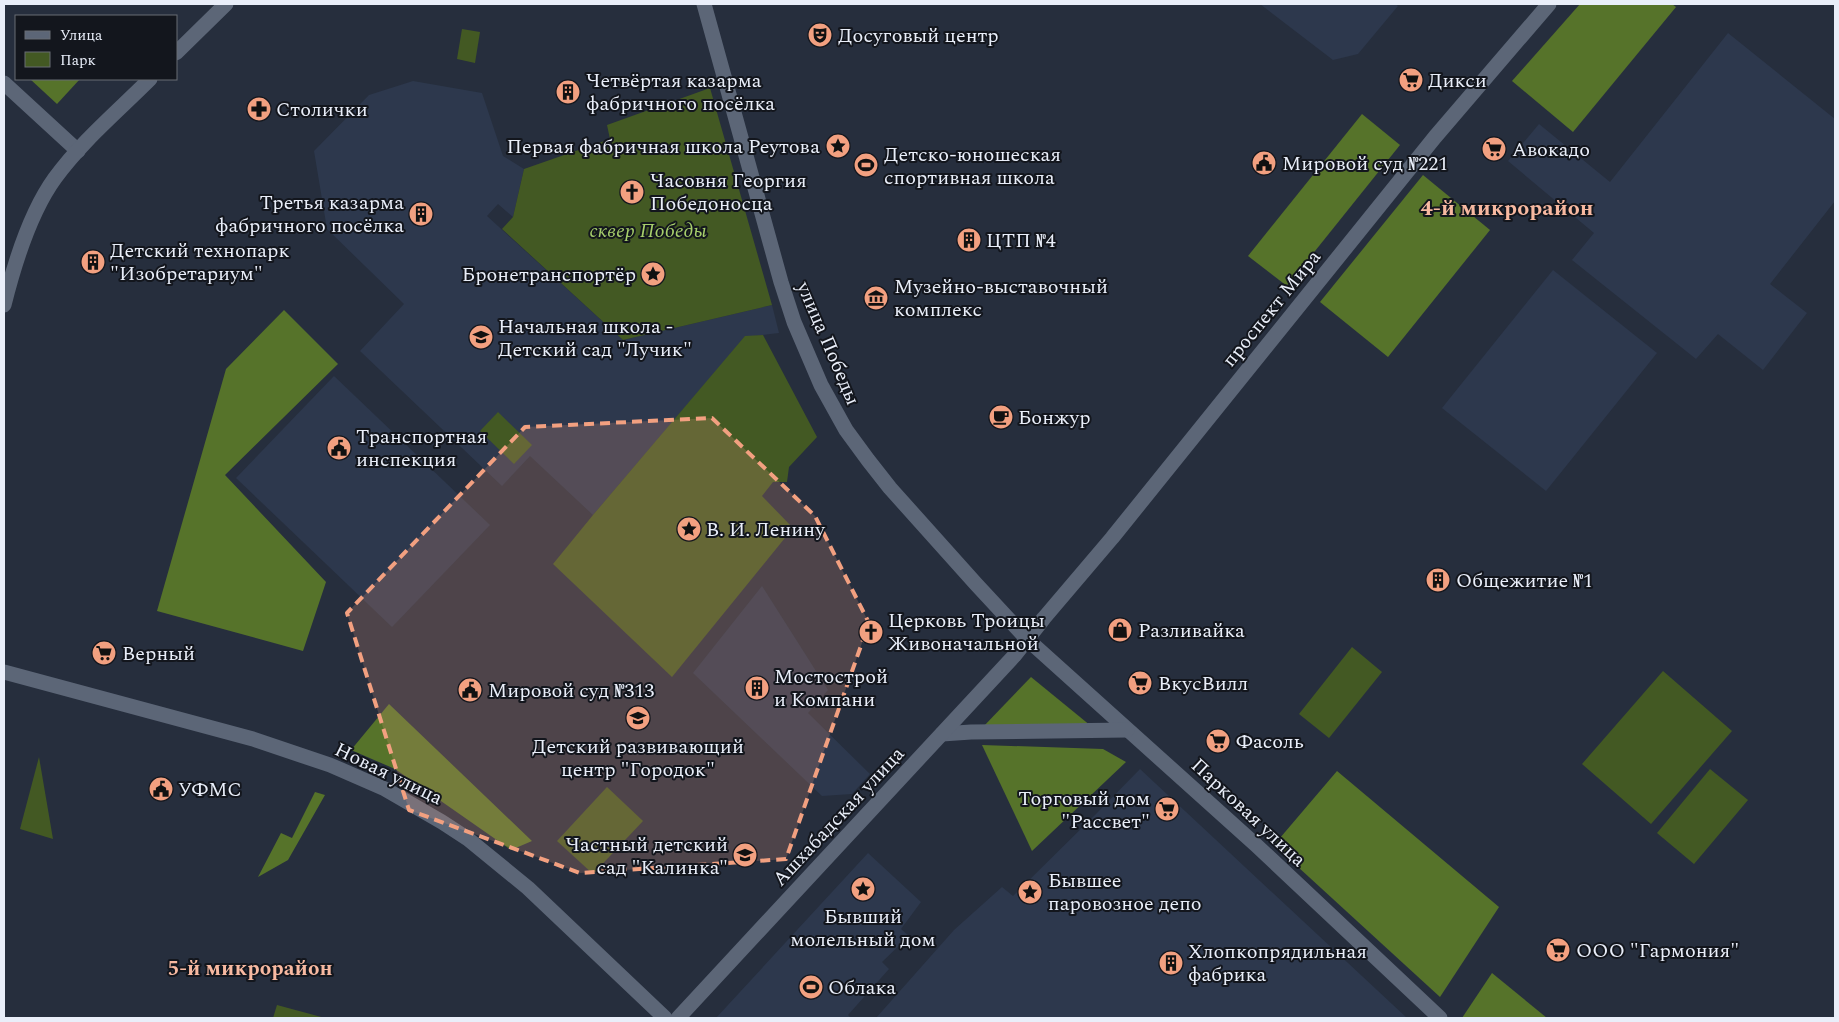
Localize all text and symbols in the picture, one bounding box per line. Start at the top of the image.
legend [15,15,178,80]
place label: Досуговый центр [838,21,999,51]
theatre icon: Досуговый центр [807,22,833,48]
text: Улица [60,24,103,47]
text: Парк [60,49,96,72]
place label: Четвёртая казарма фабричного посёлка [586,66,775,119]
place label: Дикси [1428,66,1487,96]
supermarket icon: Дикси [1398,67,1424,93]
building icon: Четвёртая казарма фабричного посёлка [555,79,581,105]
place label: Столички [276,95,368,125]
pharmacy icon: Столички [246,96,272,122]
place label: Первая фабричная школа Реутова [506,132,820,162]
place icon: Первая фабричная школа Реутова [825,133,851,159]
place label: Авокадо [1512,135,1590,165]
supermarket icon: Авокадо [1481,136,1507,162]
place label: Детско-юношеская спортивная школа [884,140,1061,193]
place label: Мировой суд №221 [1282,149,1448,179]
public building icon: Мировой суд №221 [1251,150,1277,176]
sports icon: Детско-юношеская спортивная школа [853,152,879,178]
place label: Часовня Георгия Победоносца [650,166,807,219]
church icon: Часовня Георгия Победоносца [619,179,645,205]
place label: Третья казарма фабричного посёлка [215,188,404,241]
district label: 4-й микрорайон [1420,192,1594,225]
building icon: Третья казарма фабричного посёлка [408,201,434,227]
park label: сквер Победы [589,216,707,246]
place label: ЦТП №4 [986,226,1056,256]
building icon: ЦТП №4 [956,227,982,253]
place label: Детский технопарк "Изобретариум" [110,236,290,289]
street label: проспект Мира [1215,243,1329,374]
building icon: Детский технопарк "Изобретариум" [80,249,106,275]
place label: Бронетранспортёр [462,260,636,290]
place icon: Бронетранспортёр [640,261,666,287]
place label: Музейно-выставочный комплекс [894,272,1108,325]
street label: улица Победы [788,276,868,410]
museum icon: Музейно-выставочный комплекс [863,285,889,311]
place label: Начальная школа - Детский сад "Лучик" [498,312,692,365]
school or university icon: Начальная школа - Детский сад "Лучик" [468,324,494,350]
place label: Бонжур [1018,403,1091,433]
cafe icon: Бонжур [988,404,1014,430]
place label: Транспортная инспекция [356,422,487,475]
public building icon: Транспортная инспекция [326,435,352,461]
place label: В. И. Ленину [706,515,826,545]
place icon: В. И. Ленину [676,516,702,542]
place label: Общежитие №1 [1456,566,1593,596]
building icon: Общежитие №1 [1425,567,1451,593]
place label: Церковь Троицы Живоначальной [888,606,1045,659]
place label: Разливайка [1138,616,1245,646]
shop icon: Разливайка [1107,617,1133,643]
church icon: Церковь Троицы Живоначальной [858,619,884,645]
place label: Верный [122,639,195,669]
supermarket icon: Верный [91,640,117,666]
place label: Мостострой и Компани [774,662,888,715]
place label: ВкусВилл [1158,669,1248,699]
supermarket icon: ВкусВилл [1127,670,1153,696]
building icon: Мостострой и Компани [744,675,770,701]
place label: Мировой суд №313 [488,676,654,706]
public building icon: Мировой суд №313 [457,677,483,703]
school or university icon: Детский развивающий центр "Городок" [625,705,651,731]
place label: Фасоль [1236,727,1304,757]
supermarket icon: Фасоль [1205,728,1231,754]
place label: Детский развивающий центр "Городок" [532,732,744,785]
street label: Новая улица [329,735,448,813]
street label: Ашхабадская улица [766,740,912,893]
street label: Парковая улица [1184,751,1313,874]
place label: УФМС [178,775,242,805]
public building icon: УФМС [148,776,174,802]
place label: Торговый дом "Рассвет" [1018,784,1150,837]
supermarket icon: Торговый дом "Рассвет" [1154,796,1180,822]
place label: Частный детский сад "Калинка" [566,830,728,883]
school or university icon: Частный детский сад "Калинка" [732,842,758,868]
place label: Бывшее паровозное депо [1048,866,1202,919]
place icon: Бывший молельный дом [850,876,876,902]
place icon: Бывшее паровозное депо [1017,879,1043,905]
place label: Бывший молельный дом [790,902,936,955]
place label: ООО "Гармония" [1576,936,1739,966]
place label: Хлопкопрядильная фабрика [1188,937,1367,990]
supermarket icon: ООО "Гармония" [1545,937,1571,963]
building icon: Хлопкопрядильная фабрика [1158,950,1184,976]
district label: 5-й микрорайон [167,953,333,985]
place label: Облака [828,973,896,1003]
sports icon: Облака [798,974,824,1000]

